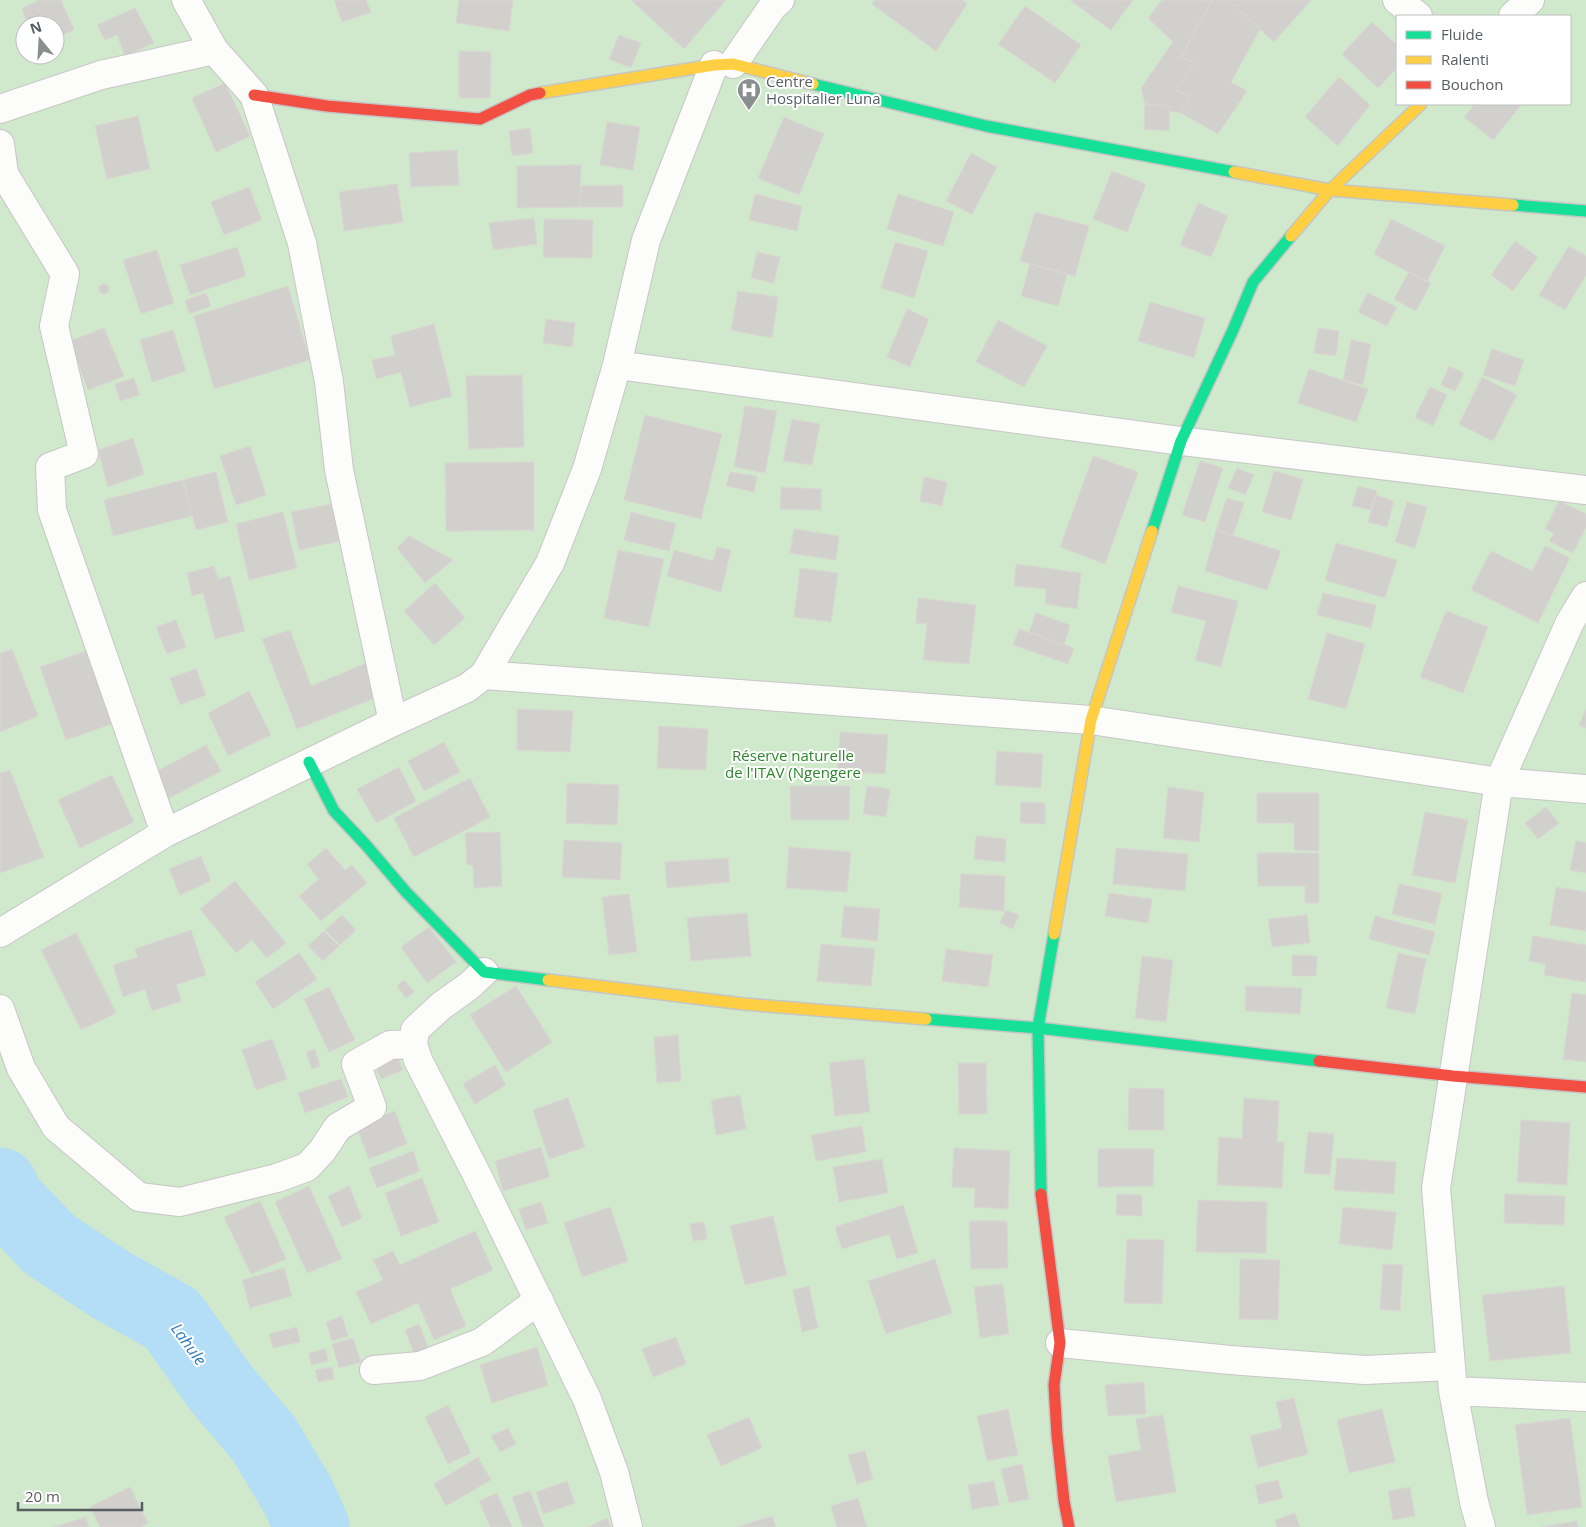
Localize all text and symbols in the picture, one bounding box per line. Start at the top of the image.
north arrow [15,15,65,65]
legend [1396,15,1571,105]
text: N [27,16,44,38]
text: Fluide [1441,24,1483,44]
text: Ralenti [1441,49,1489,69]
place label: Centre Hospitalier Luna [766,71,880,108]
text: Bouchon [1441,74,1504,94]
hospital icon: Centre Hospitalier Luna [736,77,762,111]
park label: Réserve naturelle de l'ITAV (Ngengere [725,745,861,782]
water label: Lahule [166,1318,212,1370]
scale bar [18,1480,141,1512]
text: 20 m [25,1486,60,1506]

